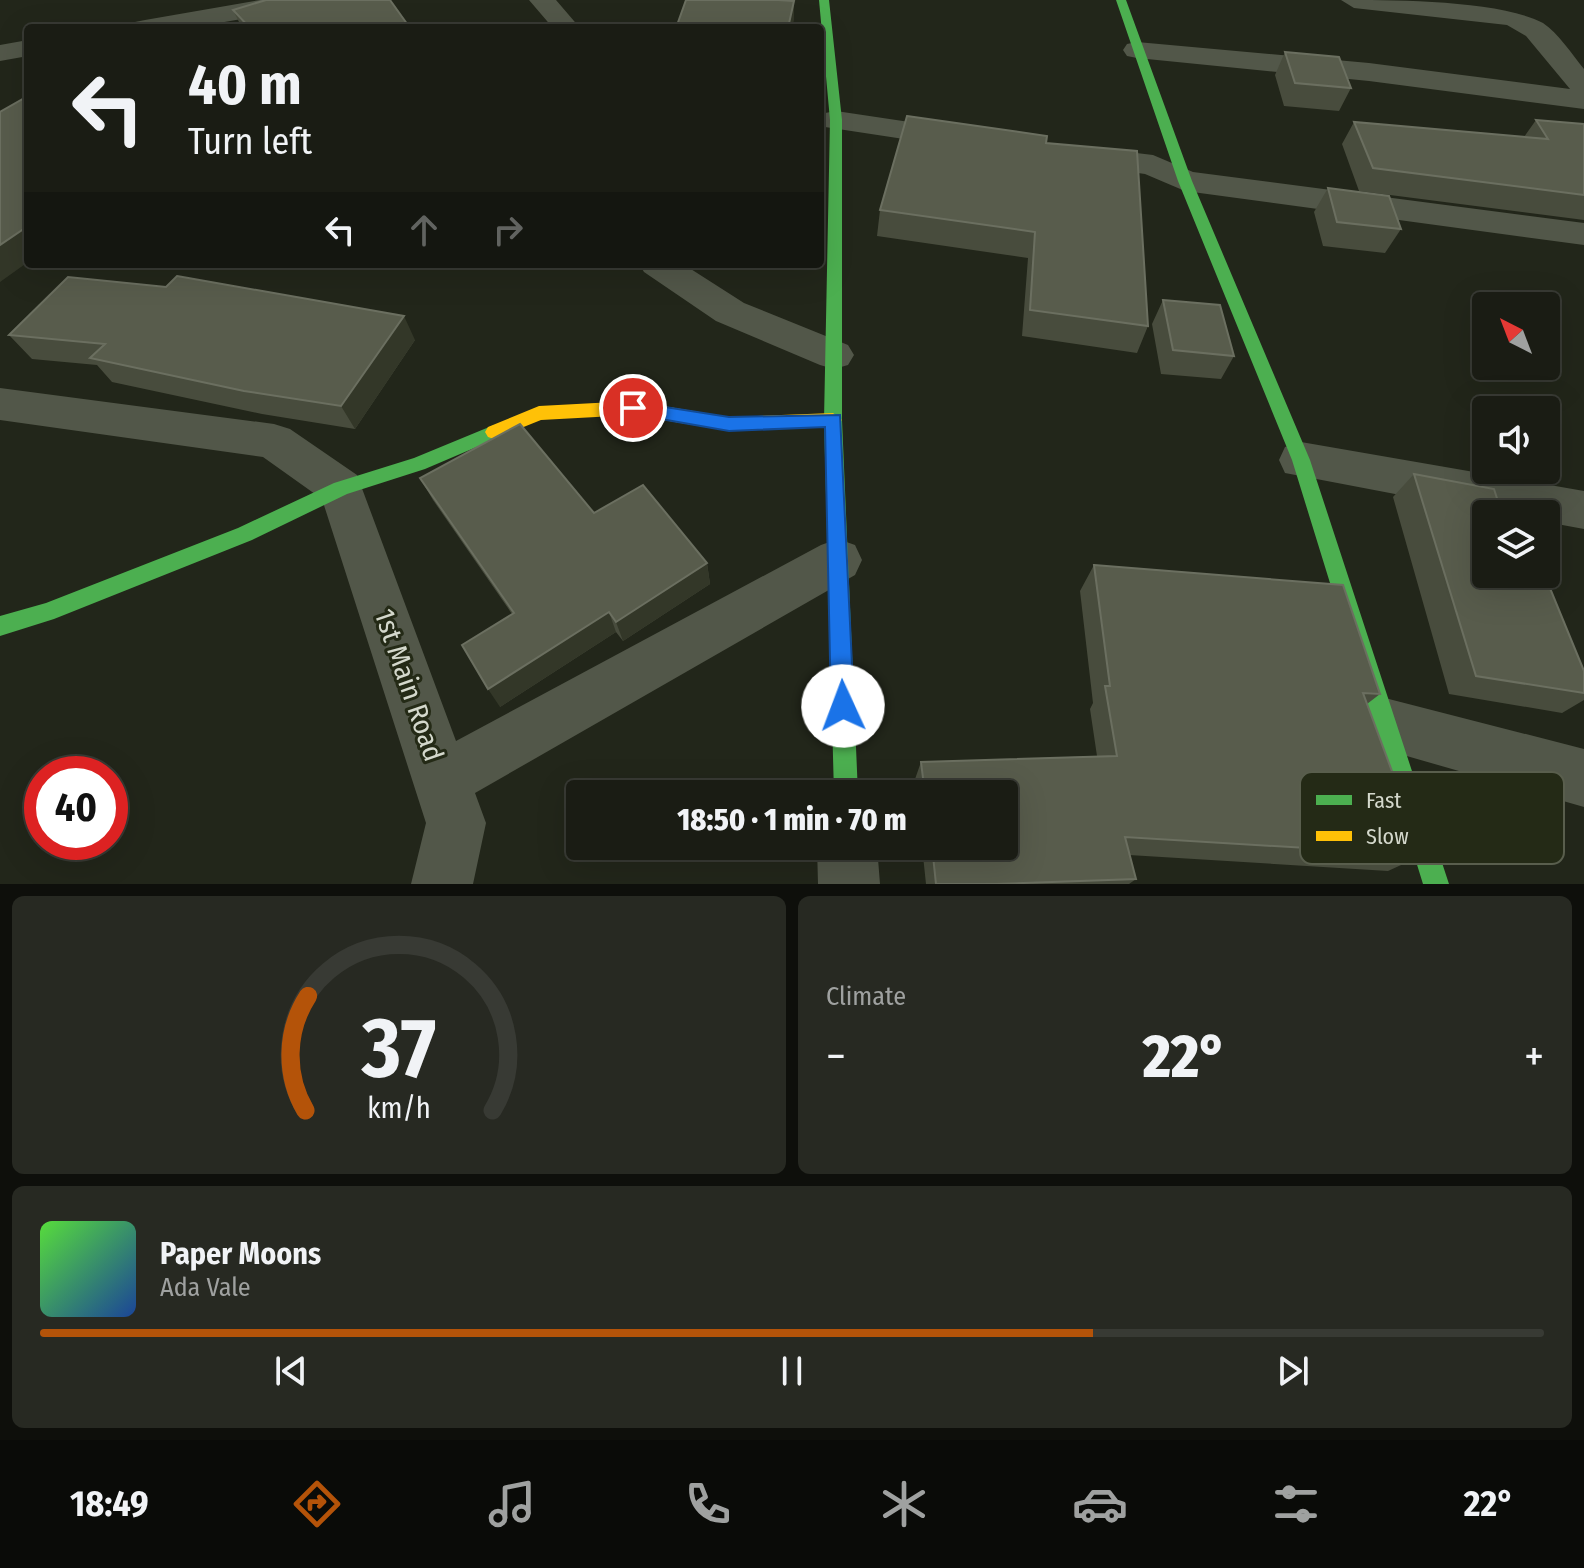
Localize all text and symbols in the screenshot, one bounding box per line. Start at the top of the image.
text: 40 m [188,52,302,119]
icon: left [56,56,160,160]
text: Turn left [188,120,312,164]
icon: left [318,208,362,252]
icon: ahead [402,208,446,252]
icon: right [486,208,530,252]
north arrow [1472,292,1560,380]
map controls [1472,292,1560,588]
pin [599,374,667,442]
icon: arrive [611,386,655,430]
button: sound [1472,396,1560,484]
button: layers [1472,500,1560,588]
street label: 1st Main Road [368,605,450,765]
position arrow [801,664,885,748]
speed limit sign: 40 [24,756,128,860]
legend [1300,772,1564,864]
text: Fast [1366,787,1402,814]
text: 18:50 · 1 min · 70 m [677,802,907,838]
text: Slow [1366,823,1409,850]
text: Climate [826,981,906,1012]
text: 37 [361,999,436,1099]
text: 22° [1143,1021,1227,1093]
text: − [826,1030,846,1083]
text: + [1524,1030,1544,1083]
text: km/h [367,1091,431,1126]
text: Paper Moons [160,1236,321,1272]
text: Ada Vale [160,1272,251,1303]
icon: previous [269,1349,313,1393]
icon: pause [770,1349,814,1393]
icon: next [1271,1349,1315,1393]
icon: directions [289,1476,345,1532]
icon: music [484,1476,540,1532]
icon: phone [680,1476,736,1532]
icon: climate [876,1476,932,1532]
icon: car [1072,1476,1128,1532]
icon: filters [1268,1476,1324,1532]
text: 18:49 [70,1482,149,1526]
text: 22° [1464,1482,1514,1526]

